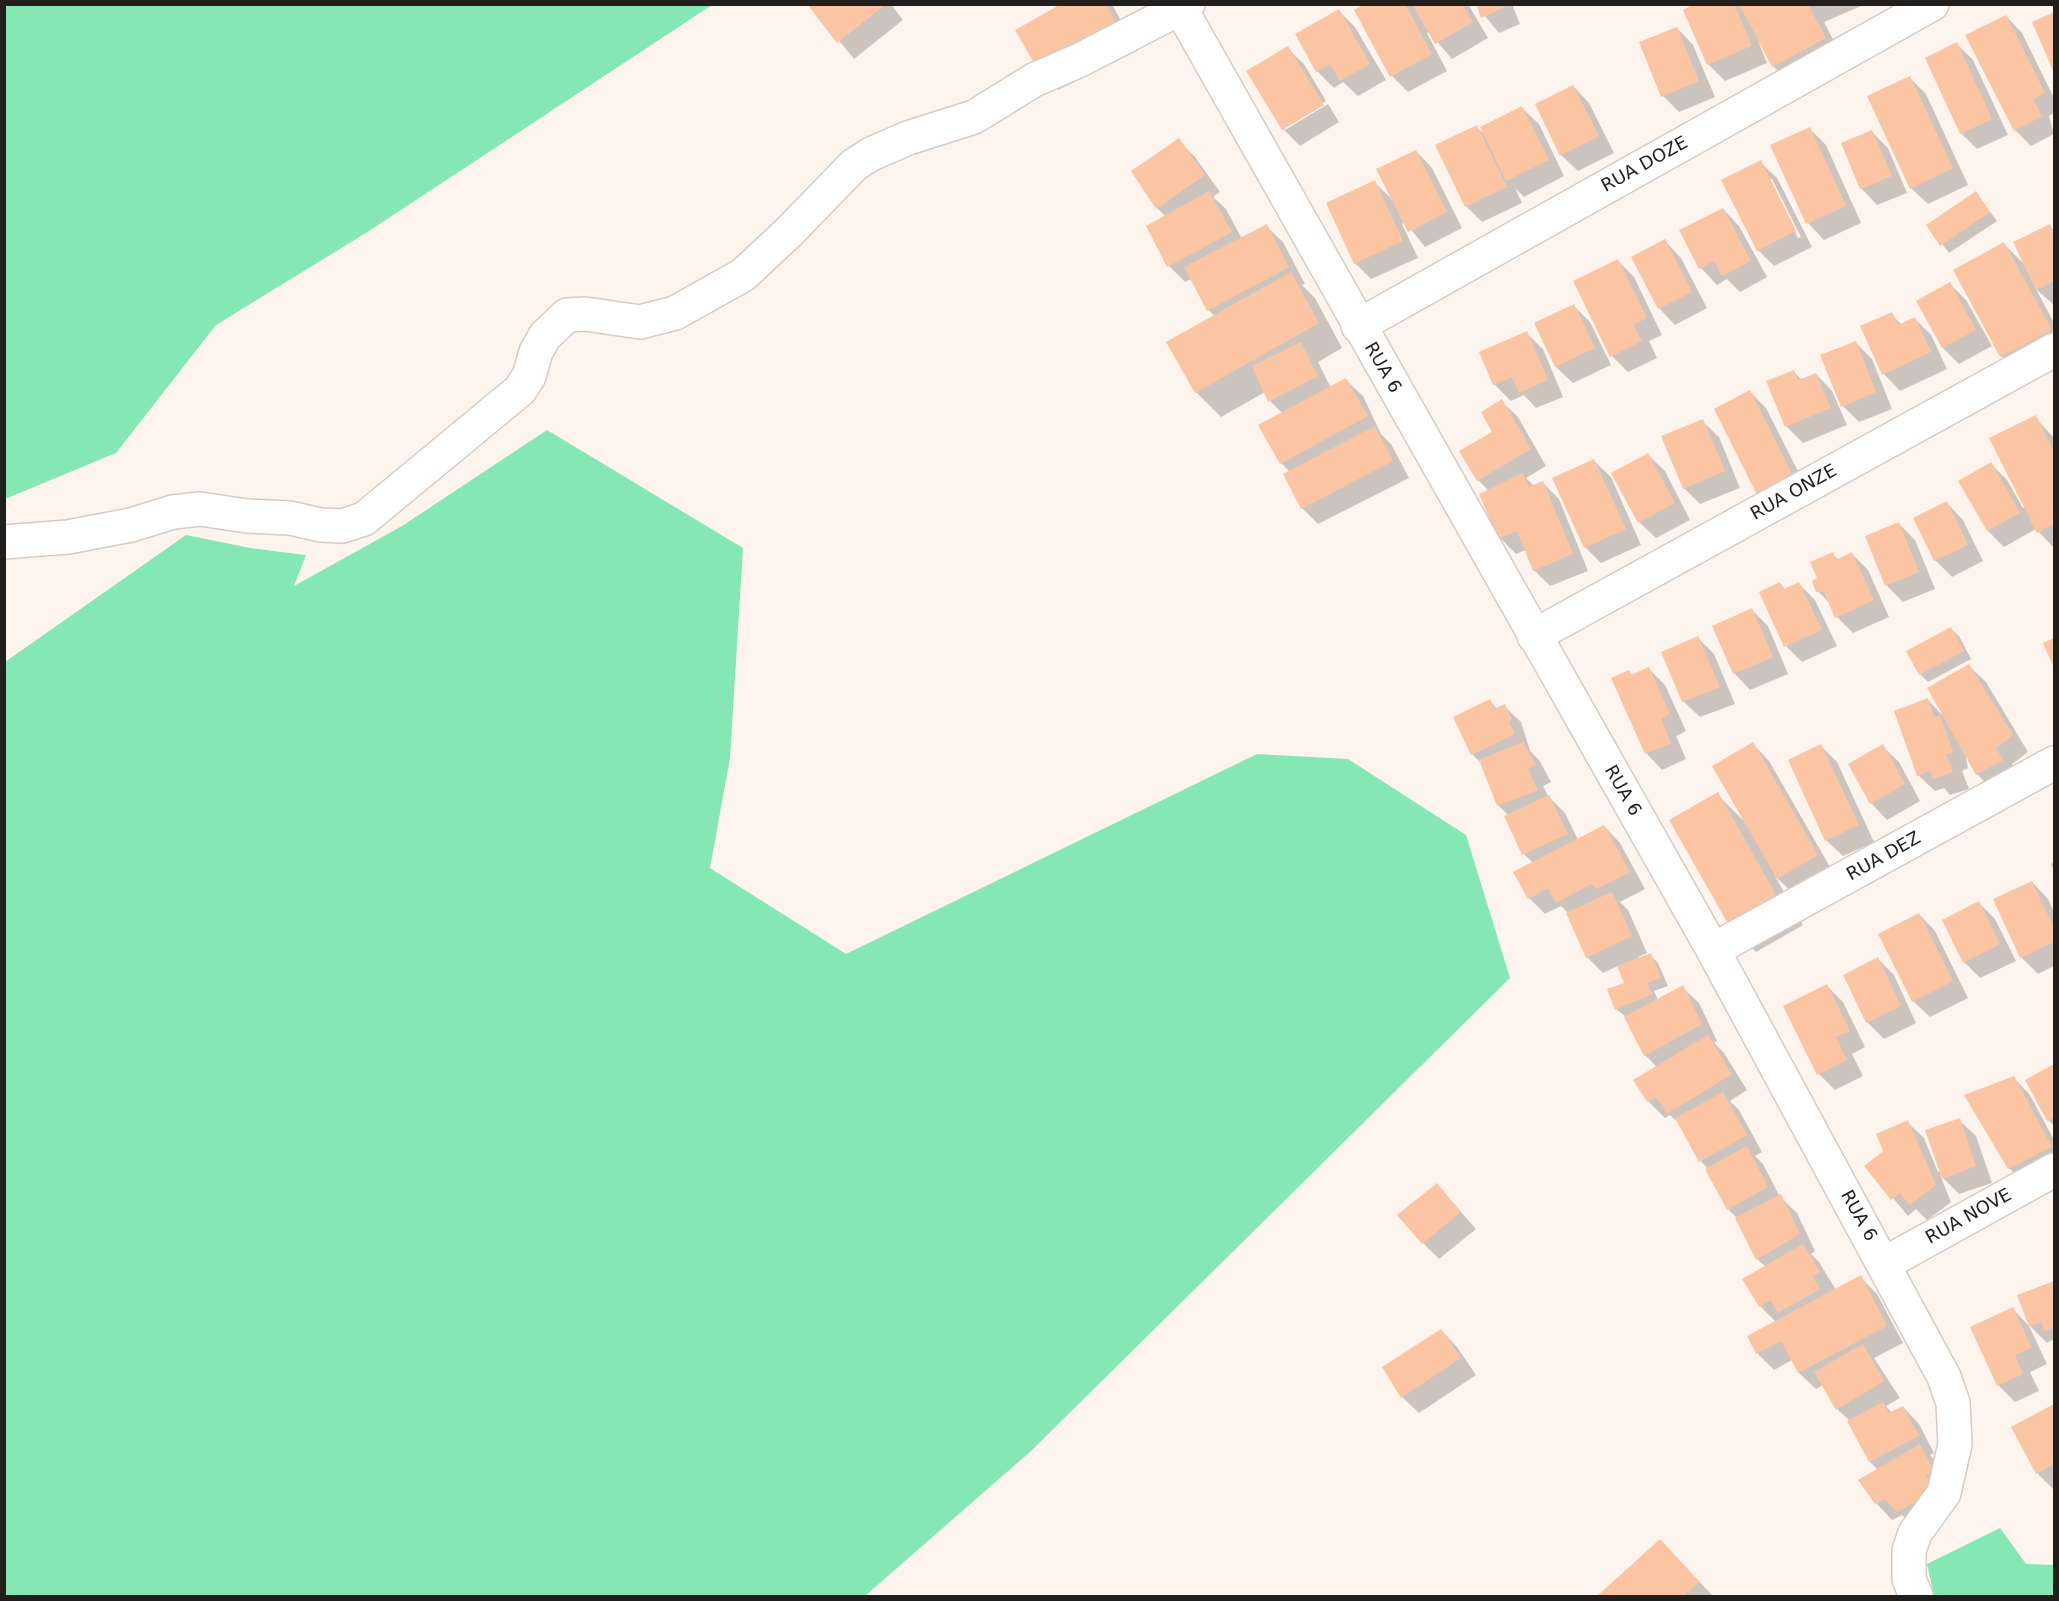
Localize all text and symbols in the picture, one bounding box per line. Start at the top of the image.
street label: RUA DOZE [1598,132,1692,198]
street label: RUA 6 [1359,339,1405,397]
street label: RUA ONZE [1747,461,1841,525]
street label: RUA 6 [1599,762,1645,820]
street label: RUA DEZ [1843,828,1925,886]
street label: RUA NOVE [1922,1185,2016,1249]
street label: RUA 6 [1835,1187,1881,1245]

